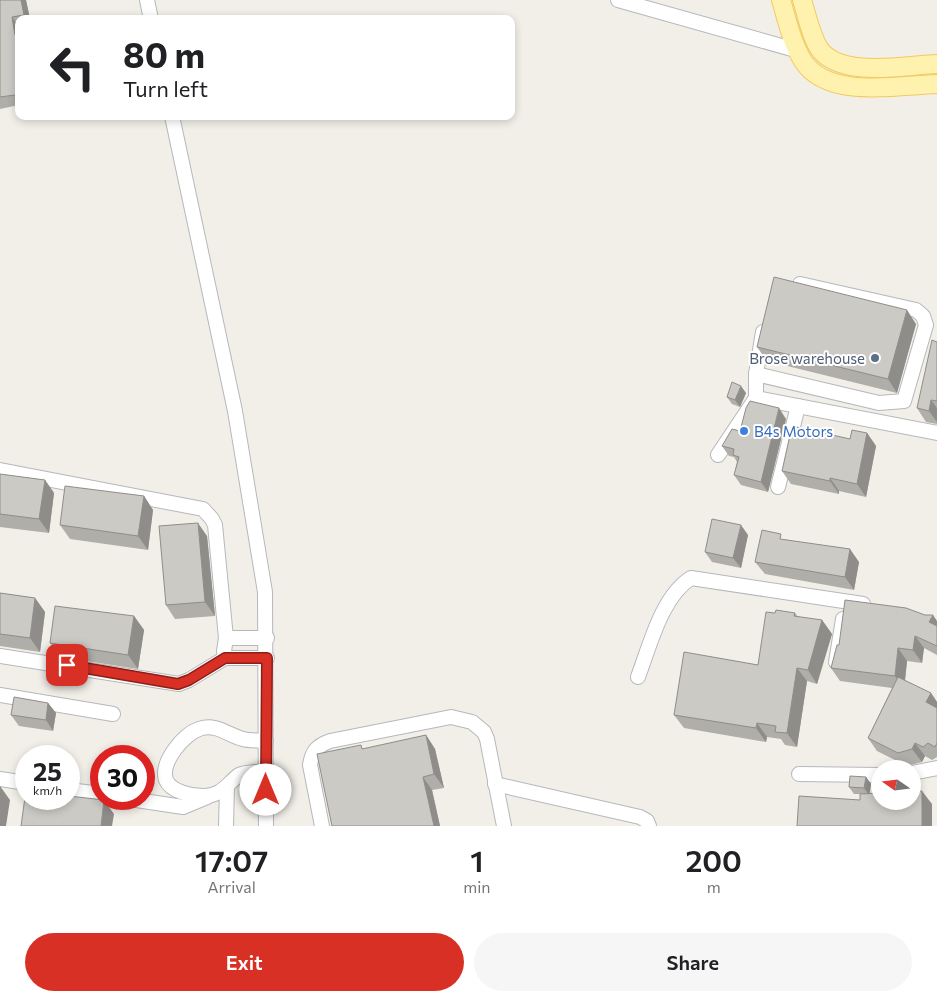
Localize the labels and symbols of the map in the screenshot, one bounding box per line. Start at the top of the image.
place label: Brose warehouse [749,349,865,367]
marker: Brose warehouse [869,352,881,364]
place label: B4s Motors [754,422,833,440]
marker: B4s Motors [738,425,750,437]
pin [46,644,88,686]
speed limit sign: 30 [90,745,155,810]
north arrow [871,760,921,810]
position arrow [239,763,291,815]

